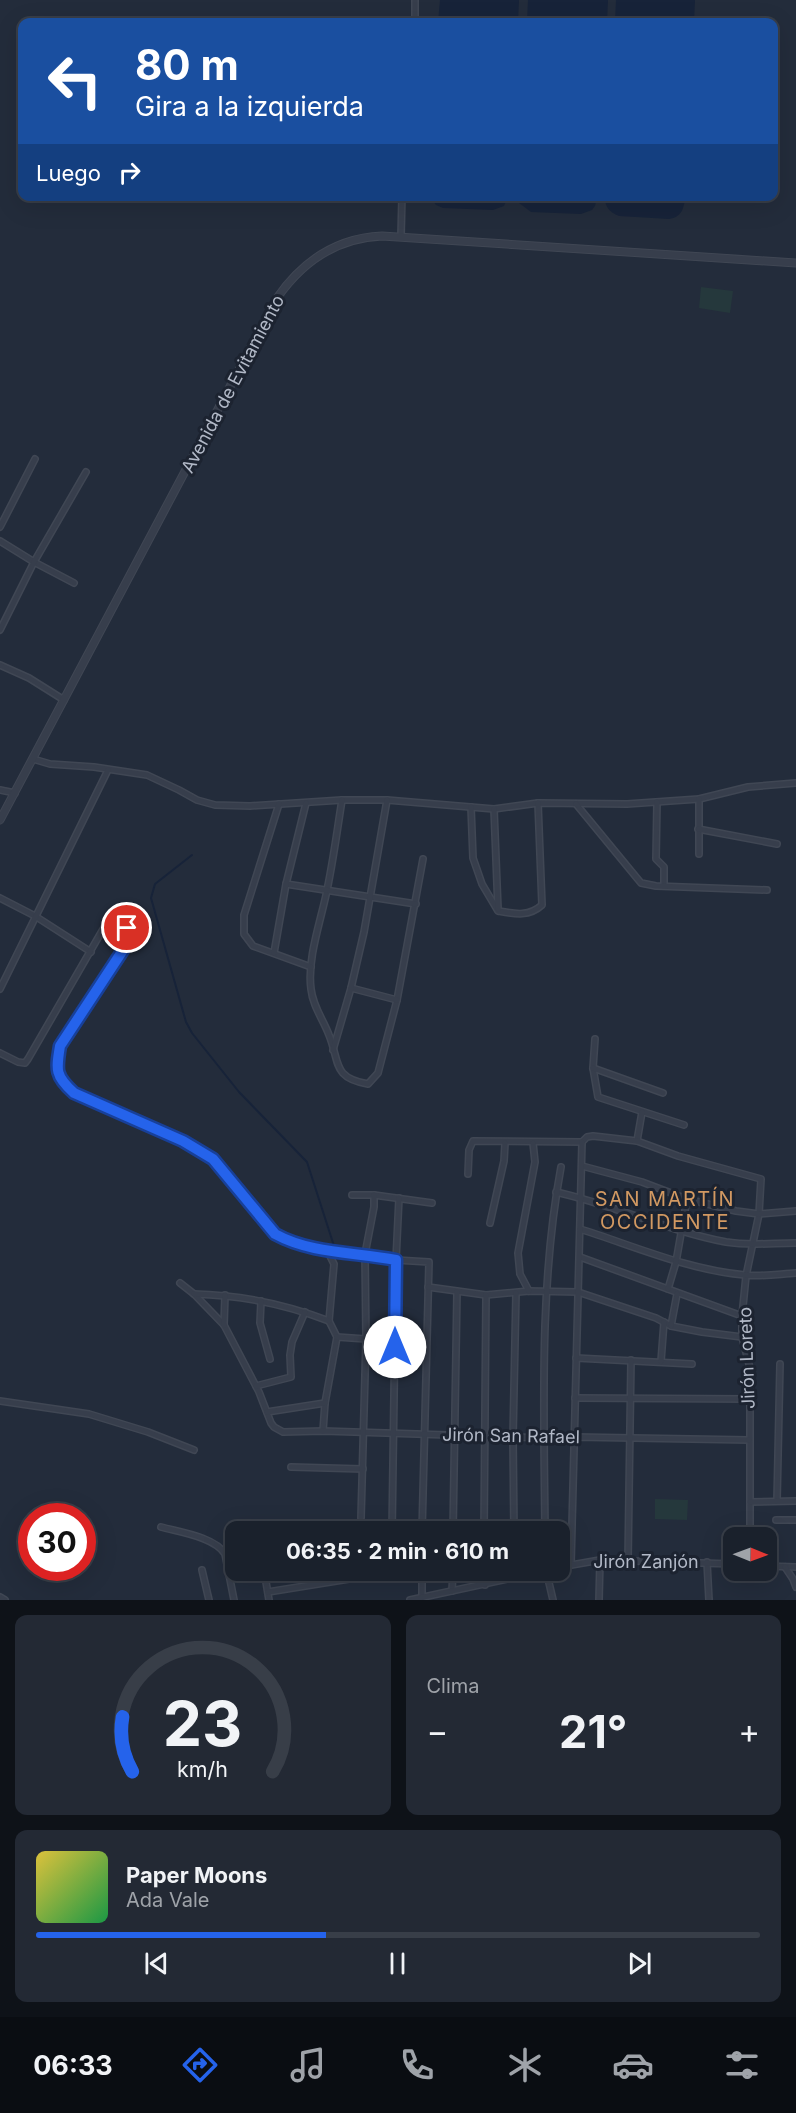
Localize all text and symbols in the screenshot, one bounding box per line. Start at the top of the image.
text: 80 m [135,39,239,90]
icon: left [36,42,114,120]
text: Gira a la izquierda [135,90,364,123]
icon: right [113,156,146,189]
text: Luego [36,160,101,186]
street label: Avenida de Evitamiento [177,291,288,476]
pin [101,902,152,953]
icon: arrive [110,911,143,944]
district label: SAN MARTÍN OCCIDENTE [595,1186,735,1234]
street label: Jirón Loreto [734,1307,759,1409]
position arrow [363,1315,427,1379]
street label: Jirón San Rafael [442,1424,580,1447]
speed limit sign: 30 [18,1503,96,1581]
north arrow [723,1527,777,1581]
map controls [723,1527,777,1581]
text: 06:35 · 2 min · 610 m [286,1538,509,1564]
street label: Jirón Zanjón [593,1551,699,1572]
text: Clima [427,1674,480,1698]
text: 23 [163,1686,243,1761]
text: 21° [559,1704,627,1759]
text: − [427,1711,448,1751]
text: + [738,1711,760,1751]
text: km/h [177,1756,228,1782]
text: Paper Moons [126,1862,267,1888]
text: Ada Vale [126,1888,209,1912]
icon: previous [140,1947,173,1980]
icon: pause [381,1947,414,1980]
icon: next [623,1947,656,1980]
icon: directions [179,2044,221,2086]
icon: music [287,2044,329,2086]
icon: phone [396,2044,438,2086]
icon: climate [504,2044,546,2086]
icon: car [612,2044,654,2086]
icon: filters [721,2044,763,2086]
text: 06:33 [33,2049,113,2082]

